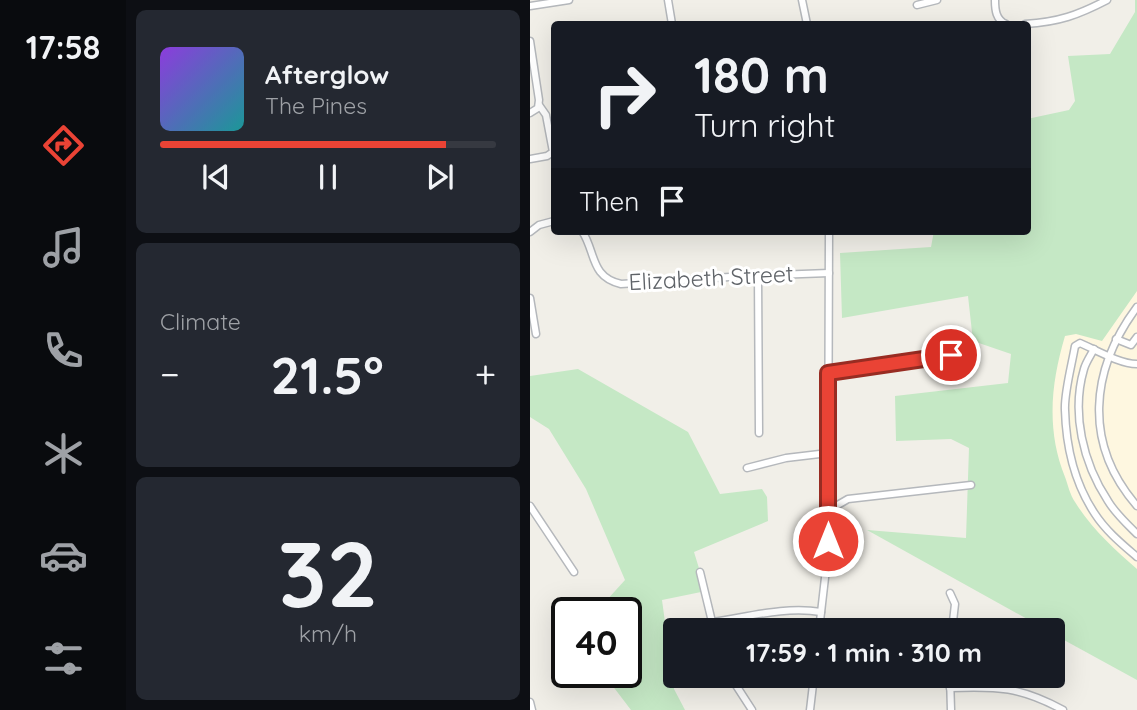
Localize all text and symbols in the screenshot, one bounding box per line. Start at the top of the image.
text: 17:58 [26,27,100,67]
text: 180 m [694,44,829,105]
icon: right [579,49,670,140]
text: Afterglow [265,58,389,91]
text: The Pines [265,91,367,120]
text: Turn right [694,105,835,145]
icon: directions [39,121,88,170]
icon: previous [197,158,235,196]
icon: pause [309,158,347,196]
icon: next [421,158,459,196]
icon: arrive [653,182,691,220]
text: Then [579,185,639,218]
icon: music [39,223,88,272]
street label: Elizabeth Street [628,259,794,296]
text: Climate [160,307,241,336]
pin [921,325,981,385]
icon: phone [39,326,88,375]
icon: arrive [932,336,970,374]
text: 21.5° [271,342,384,407]
text: − [160,350,180,398]
text: + [475,350,496,398]
icon: climate [39,429,88,478]
position arrow [791,504,865,578]
text: 32 [278,516,378,630]
icon: car [39,531,88,580]
speed limit sign: 40 [551,597,642,688]
text: km/h [299,619,357,648]
icon: filters [39,634,88,683]
text: 17:59 · 1 min · 310 m [746,636,982,669]

